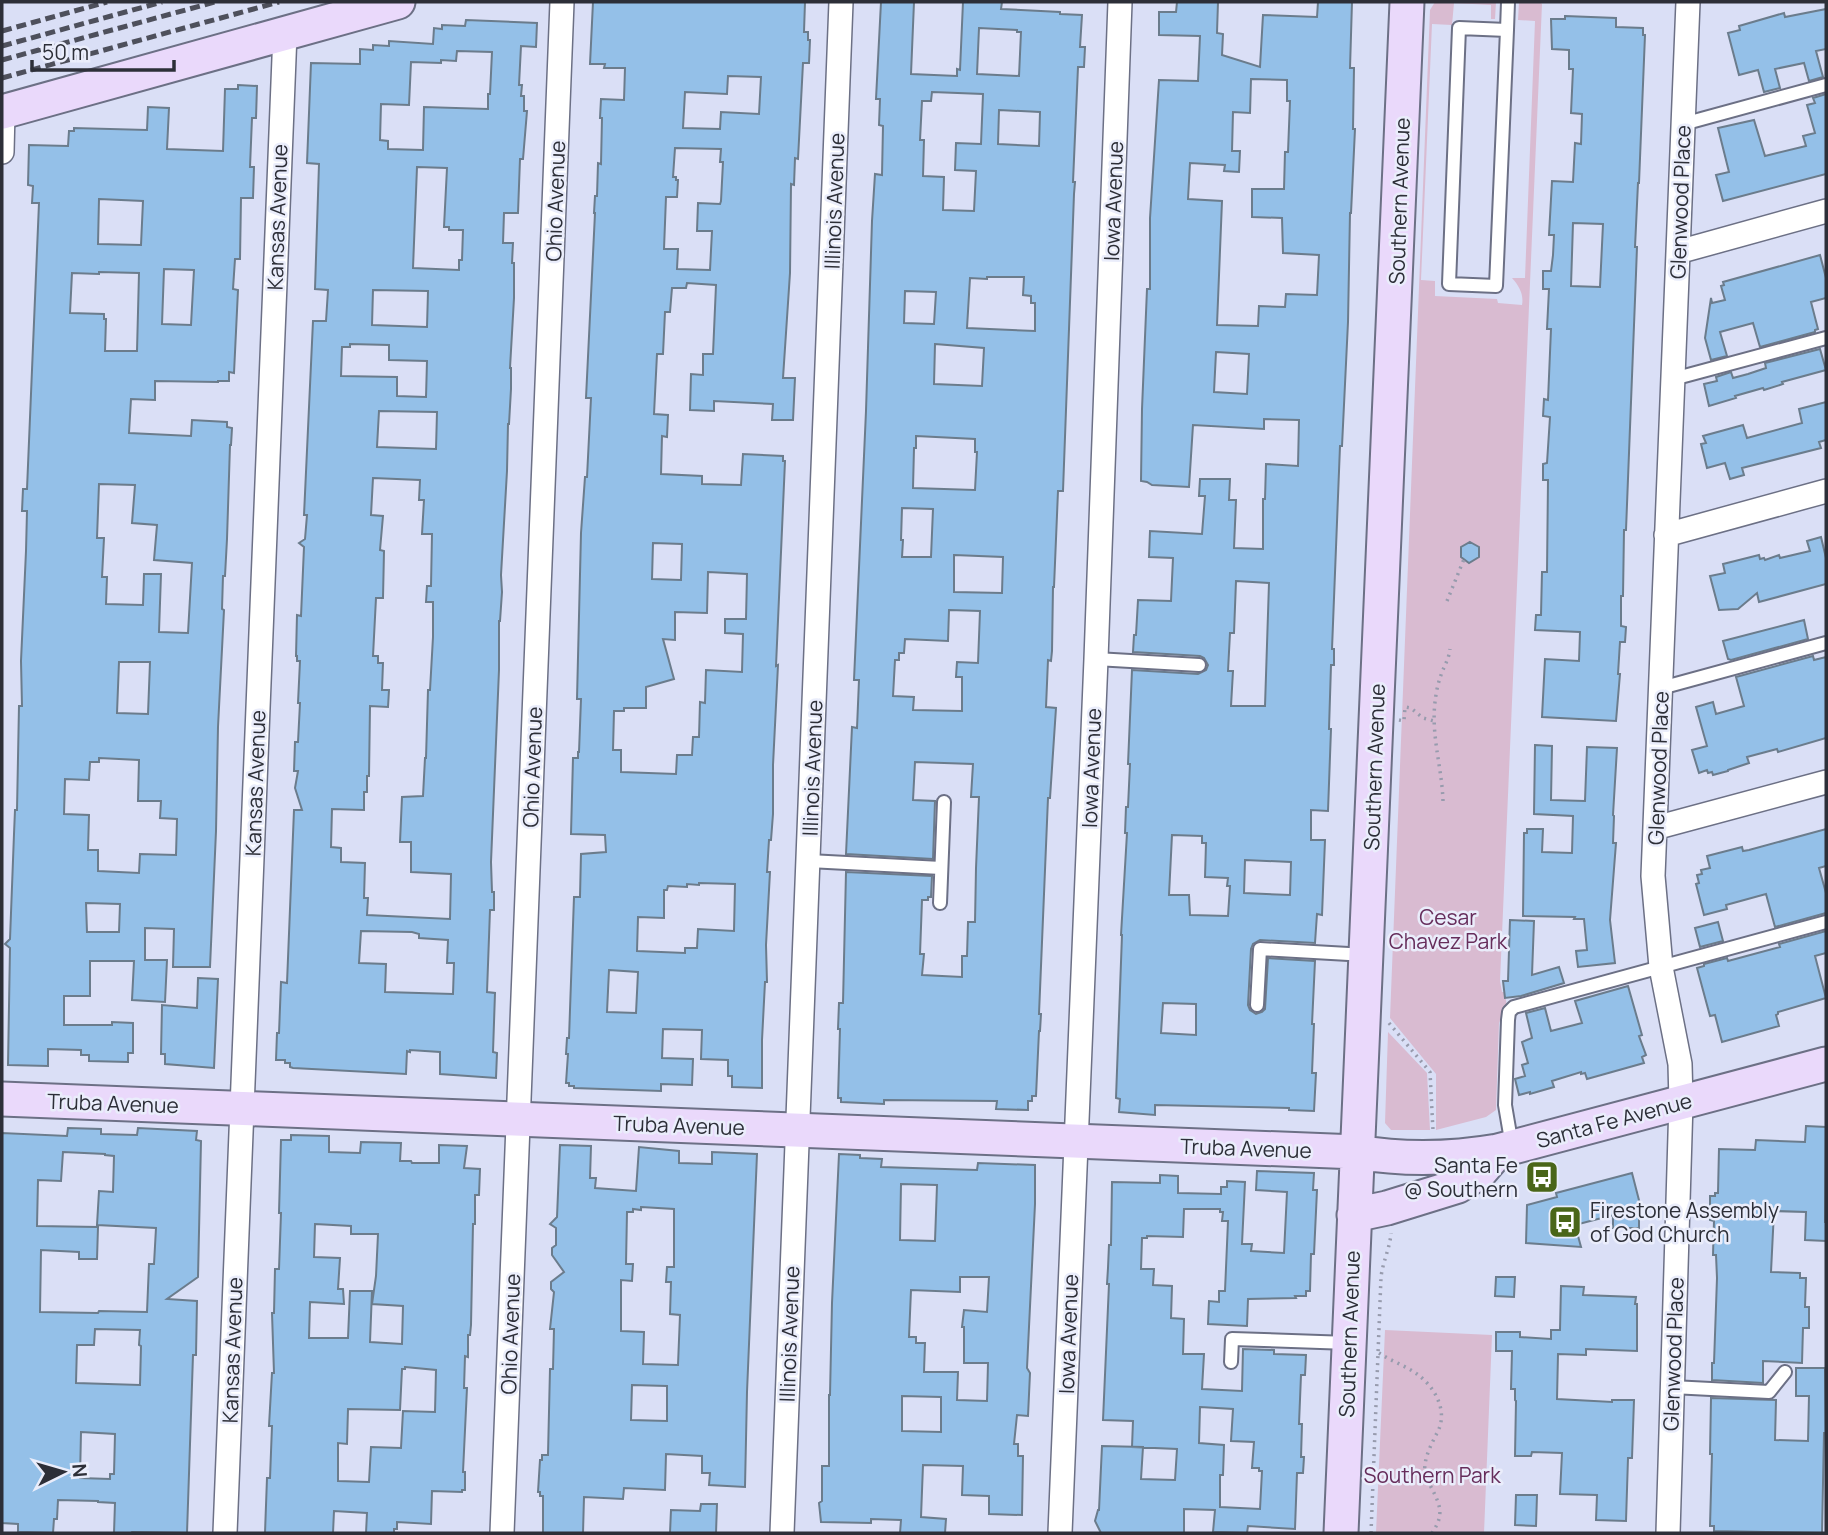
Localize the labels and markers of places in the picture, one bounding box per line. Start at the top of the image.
place label: Santa Fe @ Southern [1404,1151,1518,1203]
bus stop icon: Santa Fe @ Southern [1523,1158,1561,1196]
place label: Firestone Assembly of God Church [1590,1196,1779,1248]
bus stop icon: Firestone Assembly of God Church [1546,1203,1584,1241]

